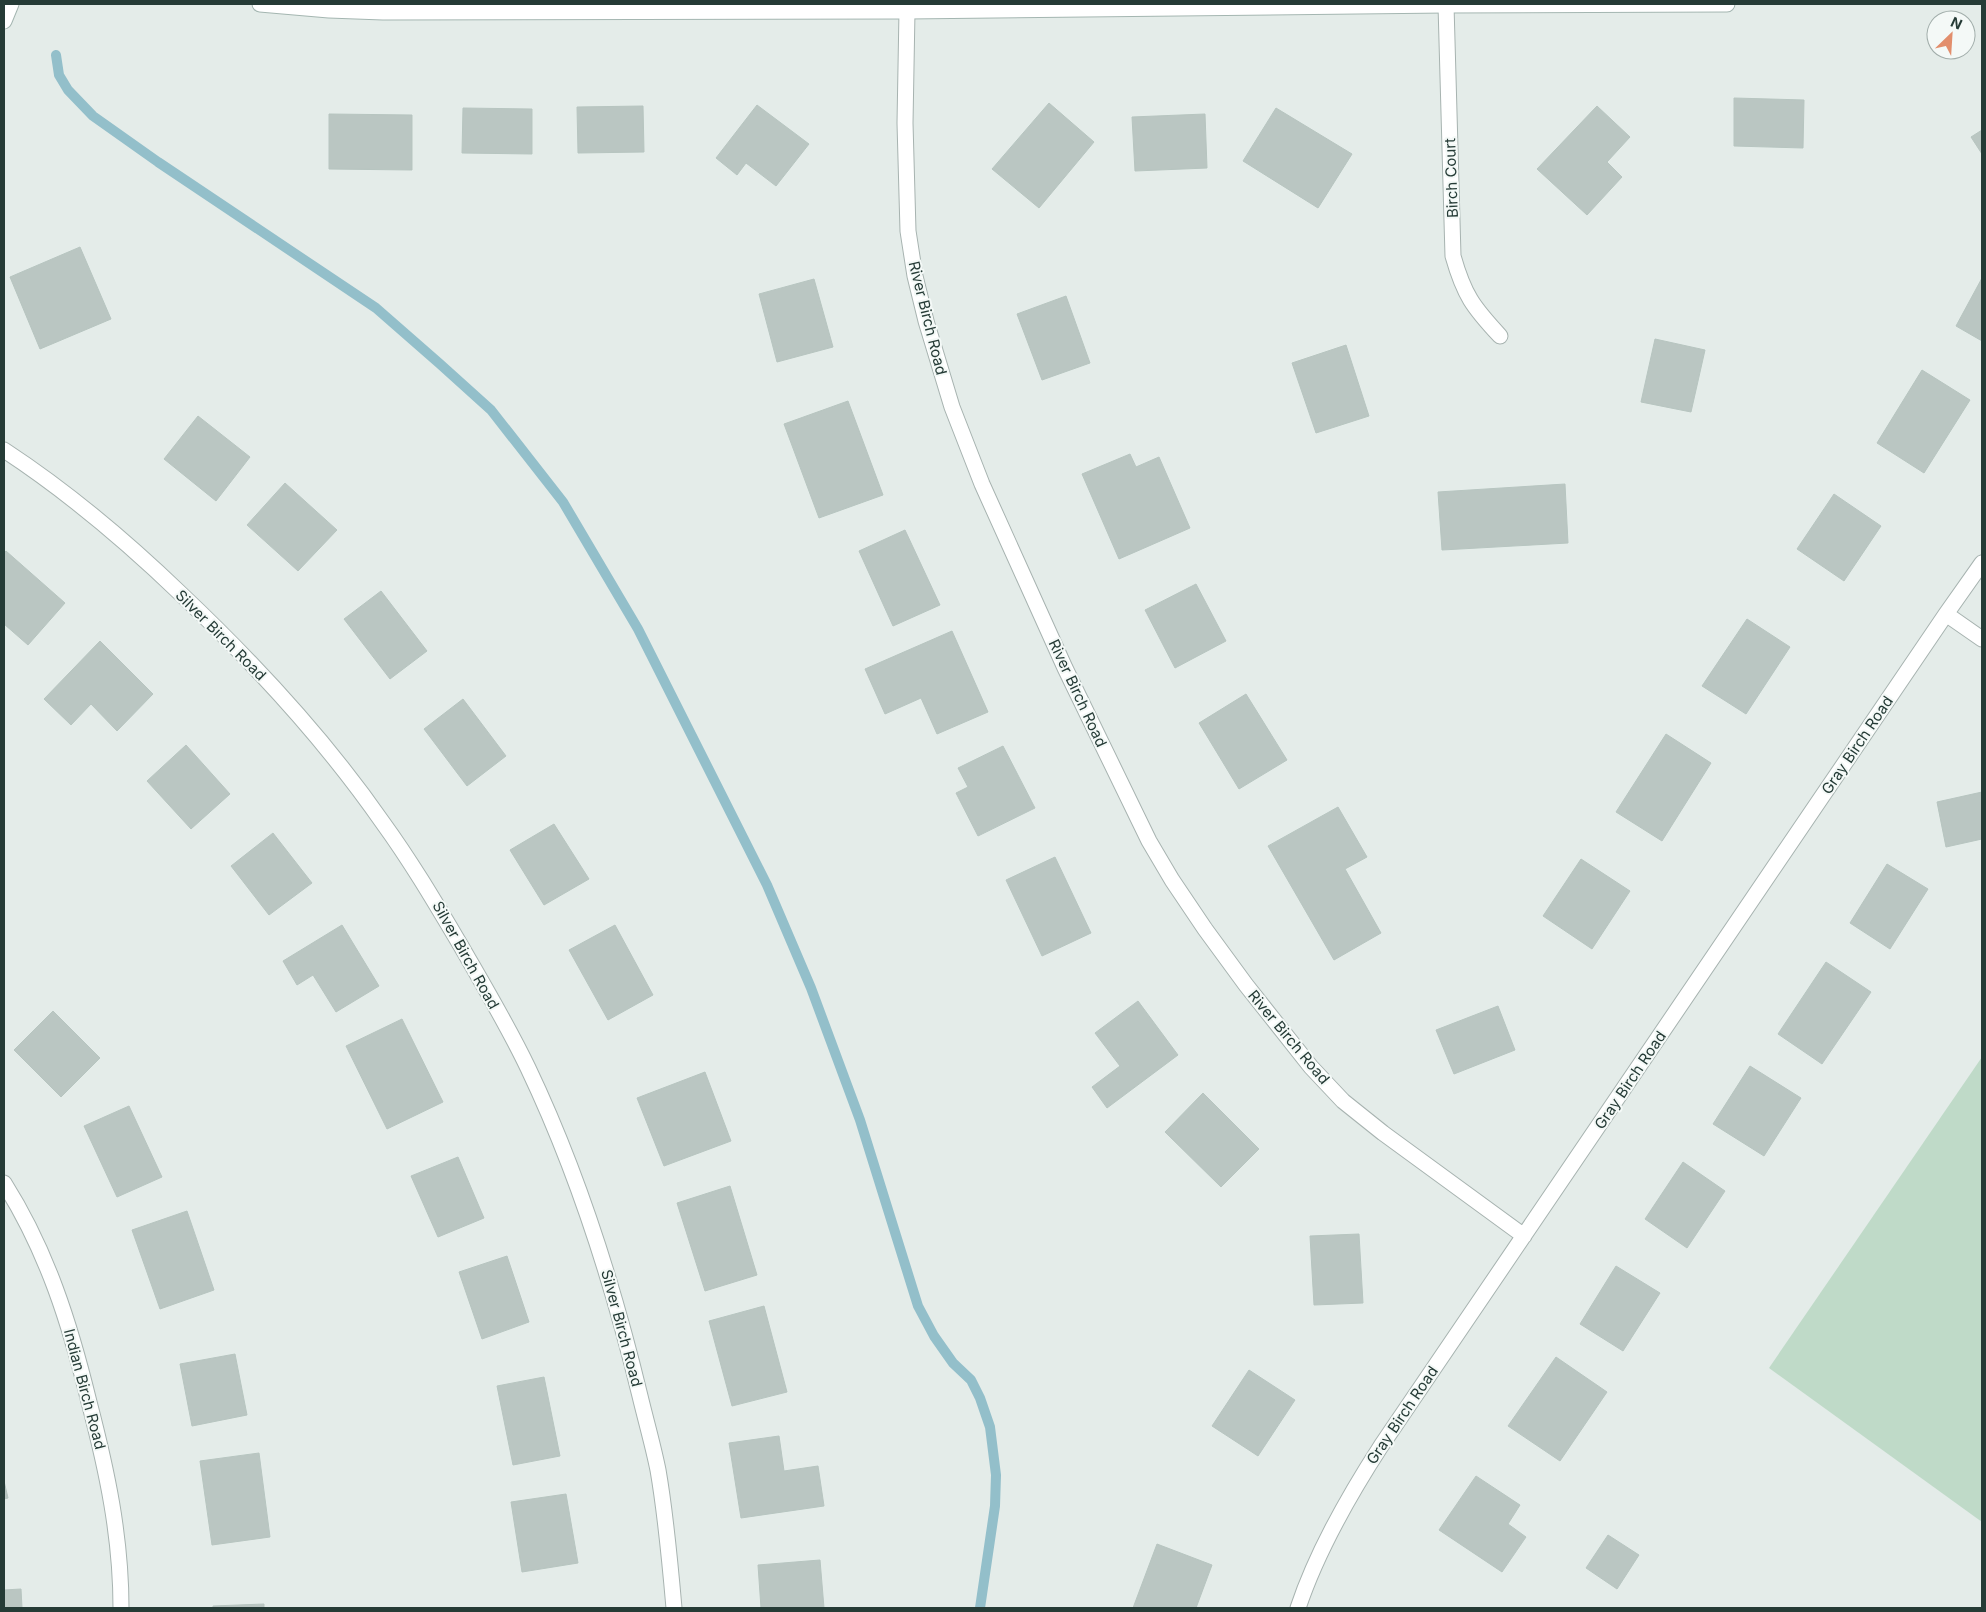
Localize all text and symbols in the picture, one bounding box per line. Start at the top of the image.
north arrow [1926,10,1976,60]
text: N [1948,13,1965,33]
street label: Birch Court [1440,138,1462,218]
street label: River Birch Road [905,259,951,377]
street label: Silver Birch Road [172,586,270,684]
street label: River Birch Road [1045,636,1111,750]
street label: Gray Birch Road [1817,692,1897,798]
street label: Silver Birch Road [429,898,503,1012]
street label: River Birch Road [1244,986,1334,1088]
street label: Gray Birch Road [1590,1027,1670,1133]
street label: Silver Birch Road [597,1267,647,1389]
street label: Indian Birch Road [60,1327,110,1451]
street label: Gray Birch Road [1362,1362,1442,1468]

